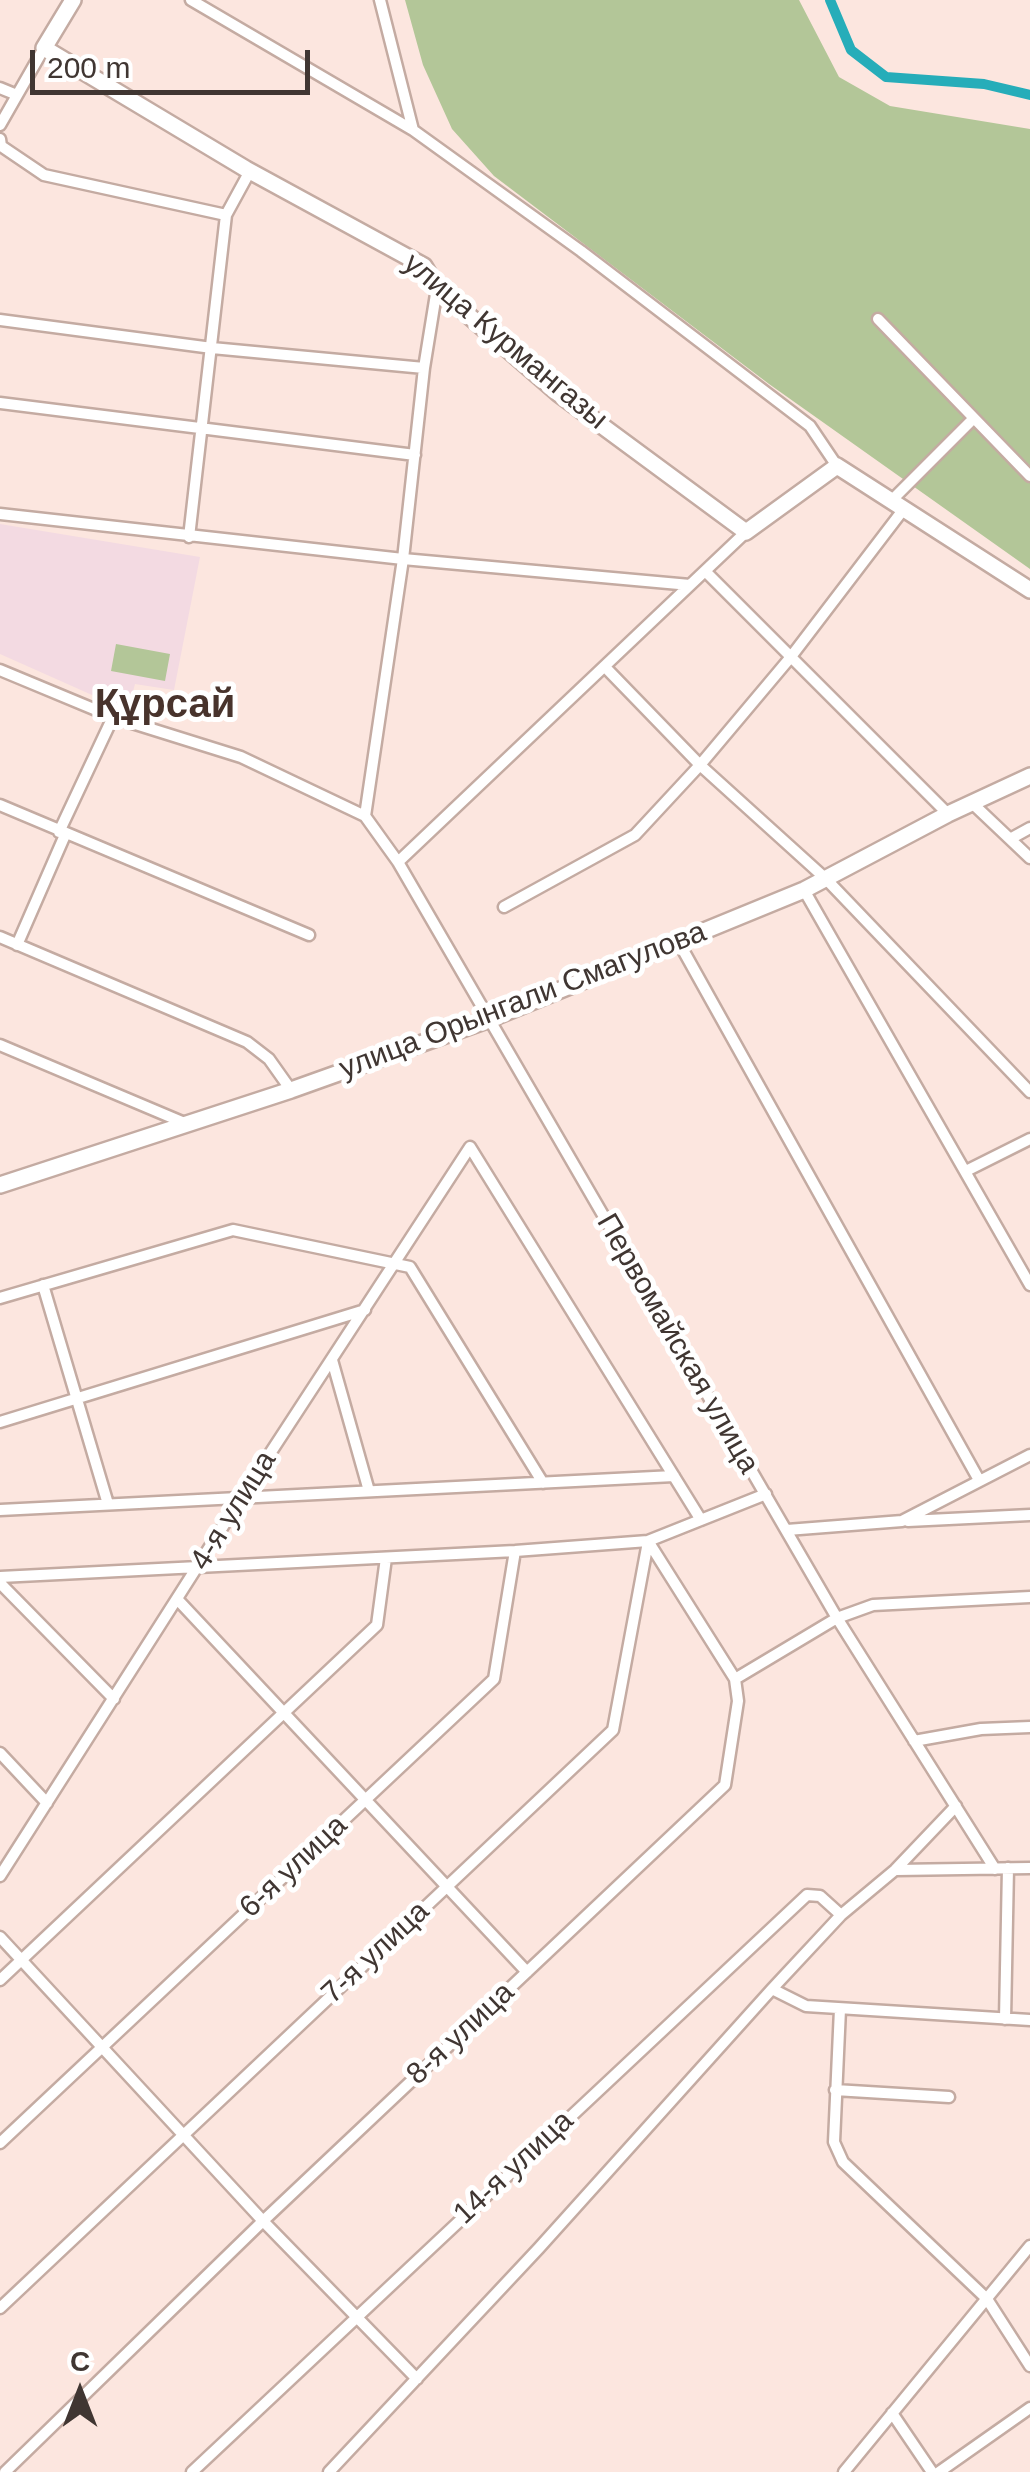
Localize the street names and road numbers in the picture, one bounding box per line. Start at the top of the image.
street label: улица Курмангазы [396,246,614,438]
street label: улица Орынгали Смагулова [335,914,711,1088]
street label: Первомайская улица [588,1208,766,1480]
street label: 4-я улица [183,1445,285,1577]
street label: 6-я улица [233,1808,355,1926]
street label: 7-я улица [315,1894,437,2012]
street label: 8-я улица [400,1975,522,2093]
street label: 14-я улица [447,2104,581,2232]

